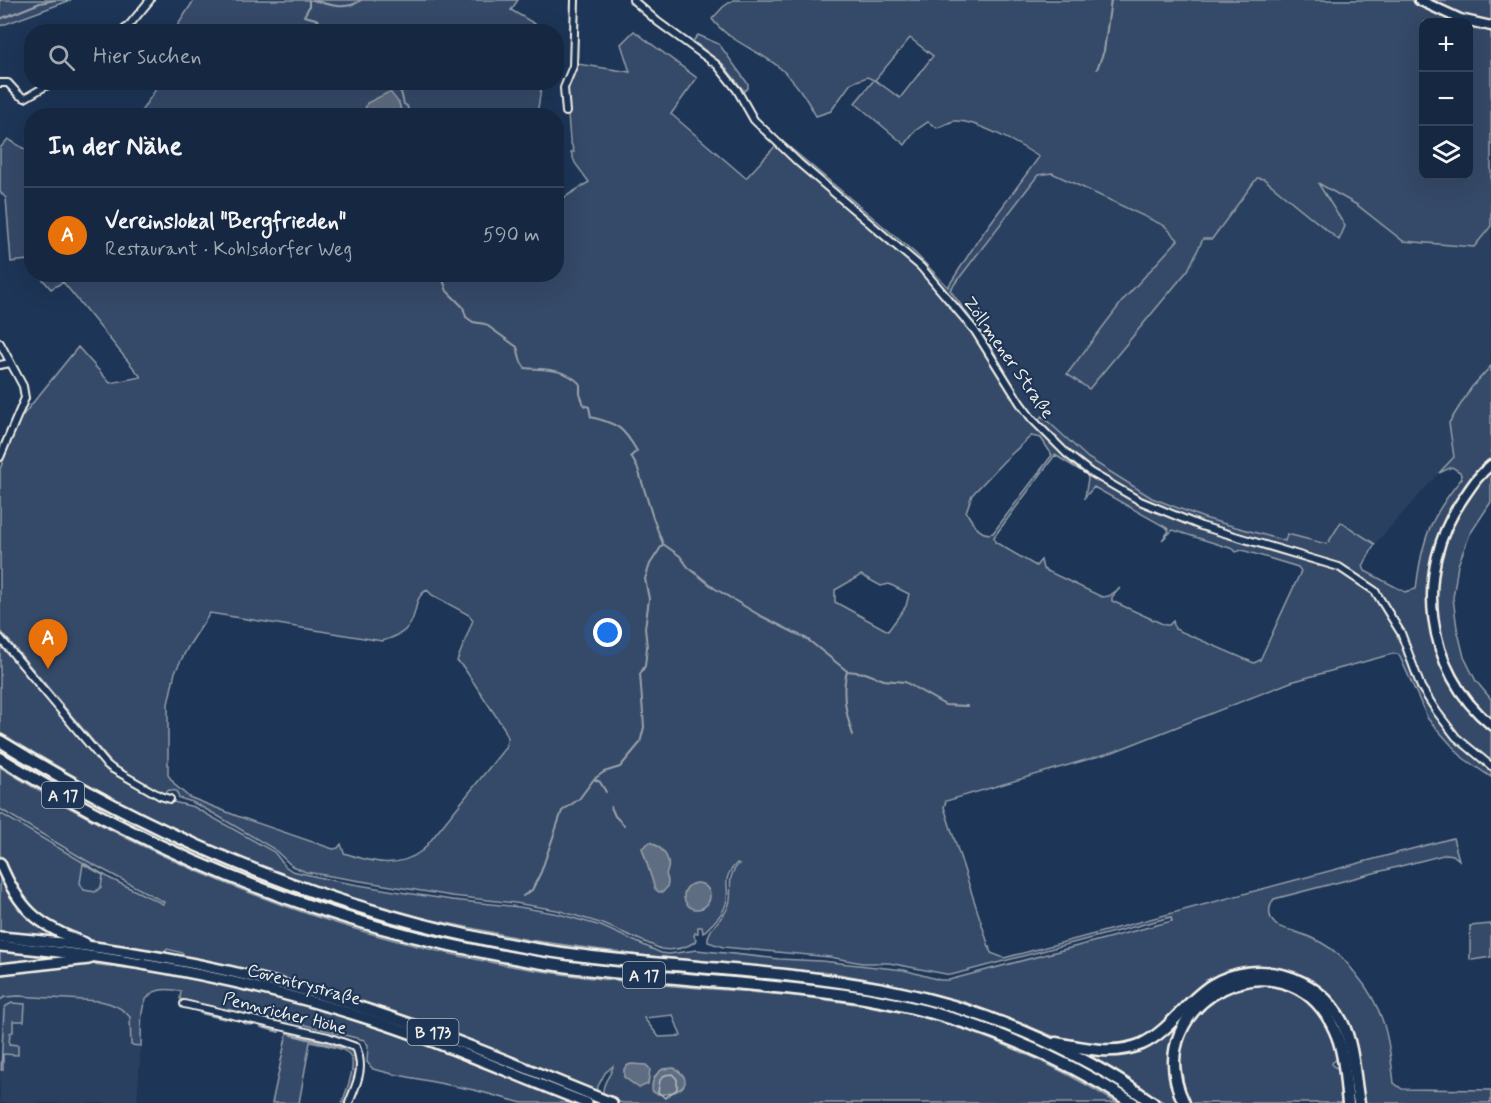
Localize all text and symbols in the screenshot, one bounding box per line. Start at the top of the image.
map controls [1419,18,1473,180]
button: + [1419,18,1473,72]
search box [24,24,564,90]
icon: search [45,41,78,74]
text: Hier suchen [93,43,202,71]
button: − [1419,72,1473,126]
button: layers [1419,126,1473,180]
text: In der Nähe [48,130,182,164]
text: Vereinslokal "Bergfrieden" [105,208,346,236]
text: A [61,222,74,249]
text: 590 m [483,222,540,249]
text: Restaurant · Kohlsdorfer Weg [105,236,352,263]
street label: Zöllmener Straße [957,292,1059,424]
your location [593,618,622,647]
pin: A [28,620,68,669]
road number: A 17 [42,782,84,808]
street label: Coventrystraße [244,958,363,1012]
road number: A 17 [623,962,665,988]
street label: Pennricher Höhe [220,987,349,1041]
road number: B 173 [408,1019,458,1045]

